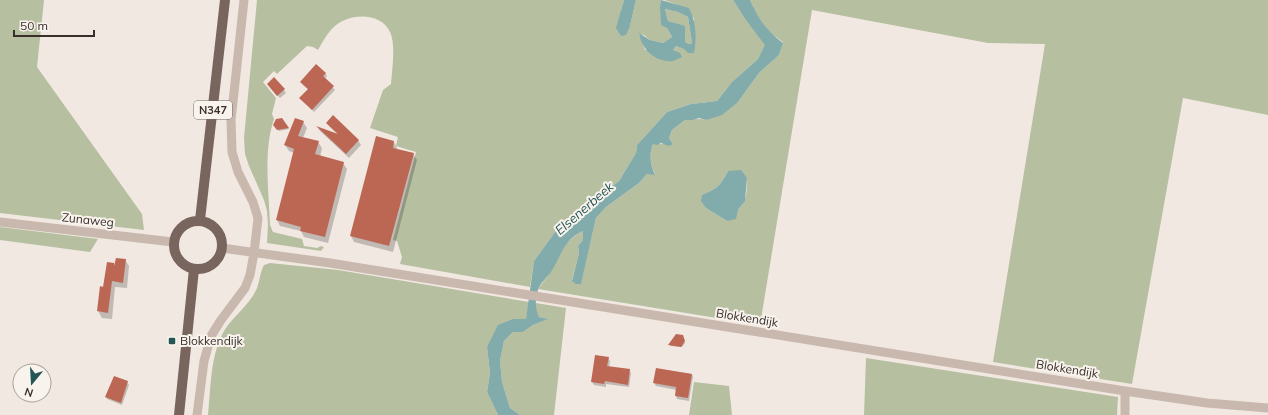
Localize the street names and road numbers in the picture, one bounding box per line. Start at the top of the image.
road number: N347 [194,101,232,119]
street label: Zunaweg [61,209,115,230]
street label: Blokkendijk [715,305,780,330]
street label: Blokkendijk [1035,356,1100,381]

